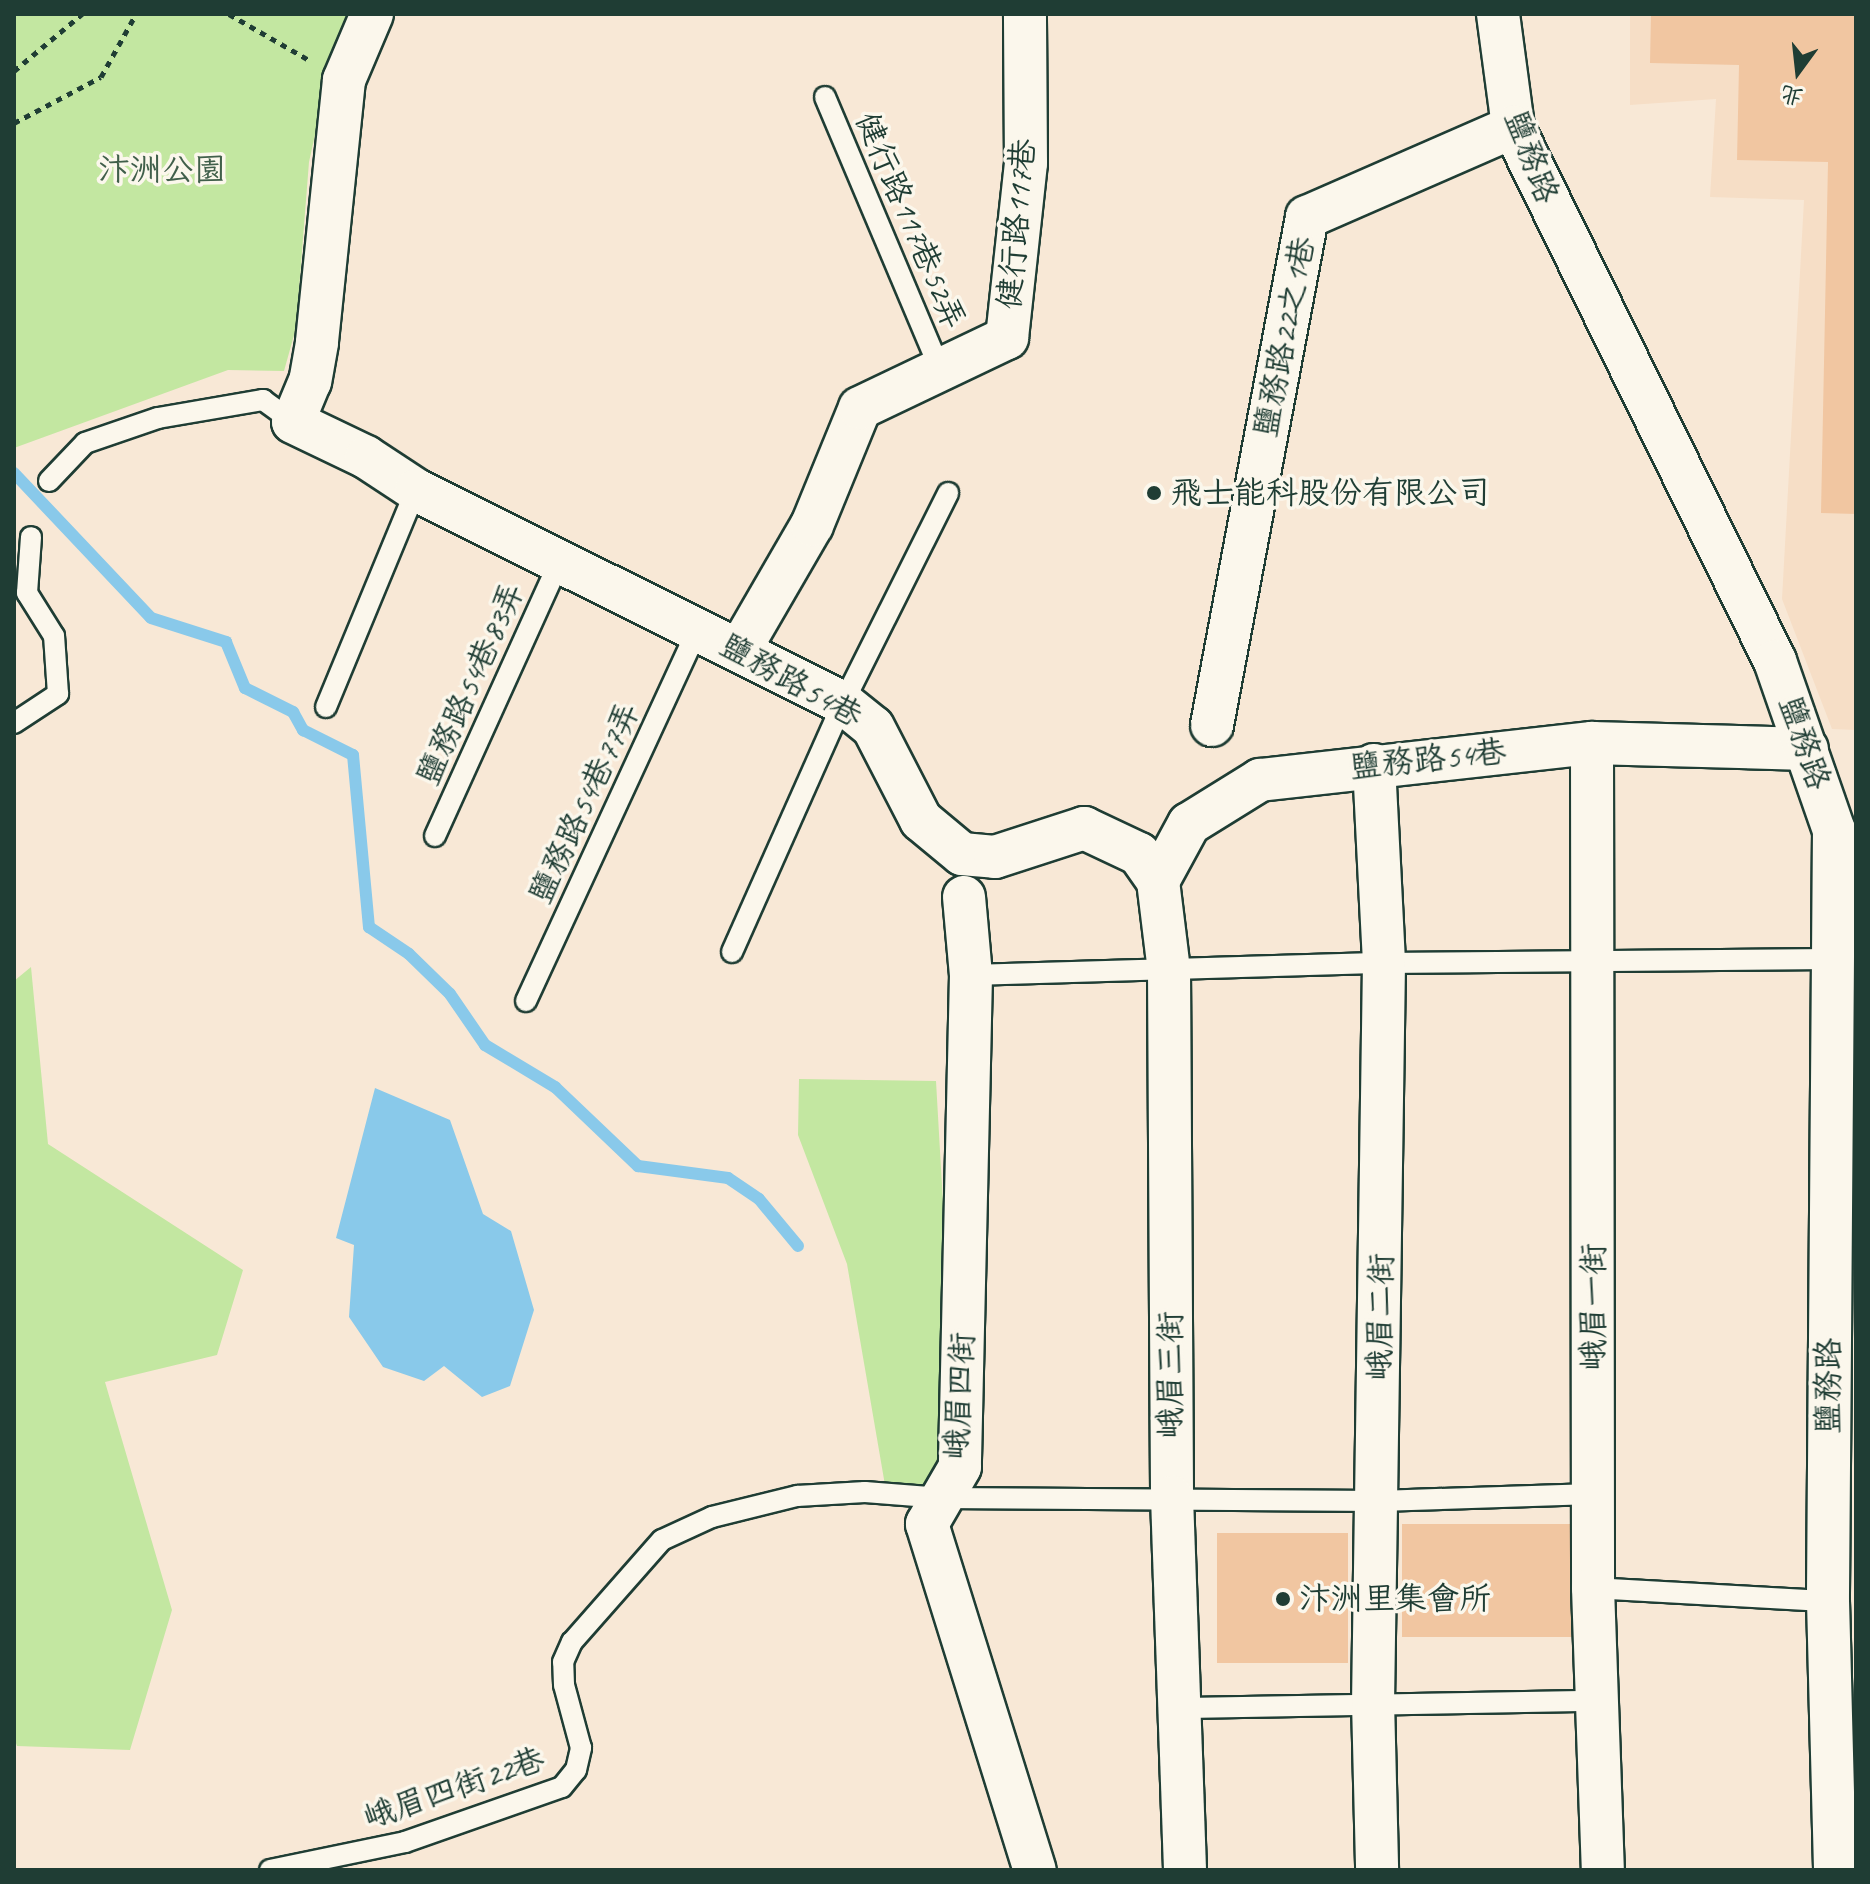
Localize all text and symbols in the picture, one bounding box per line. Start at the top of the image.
north arrow [1758,32,1838,112]
text: 北 [1778,79,1806,112]
street label: 鹽務路 [1496,105,1566,209]
street label: 健行路117巷52弄 [847,107,973,335]
street label: 健行路117巷 [990,137,1044,311]
park label: 汴洲公園 [98,151,226,189]
street label: 鹽務路22之1巷 [1247,234,1323,440]
place label: 飛士能科股份有限公司 [1170,474,1490,512]
marker: 飛士能科股份有限公司 [1145,484,1163,502]
street label: 鹽務路54巷83弄 [409,577,533,791]
street label: 鹽務路54巷 [713,626,869,736]
street label: 鹽務路 [1770,691,1838,795]
street label: 鹽務路54巷77弄 [522,696,648,910]
street label: 鹽務路54巷 [1348,733,1508,787]
street label: 峨眉一街 [1575,1243,1613,1371]
street label: 峨眉二街 [1361,1253,1401,1381]
street label: 峨眉三街 [1152,1311,1190,1439]
street label: 峨眉四街 [937,1331,983,1461]
street label: 鹽務路 [1810,1338,1848,1434]
place label: 汴洲里集會所 [1299,1580,1491,1618]
marker: 汴洲里集會所 [1274,1590,1292,1608]
street label: 峨眉四街22巷 [358,1740,550,1838]

